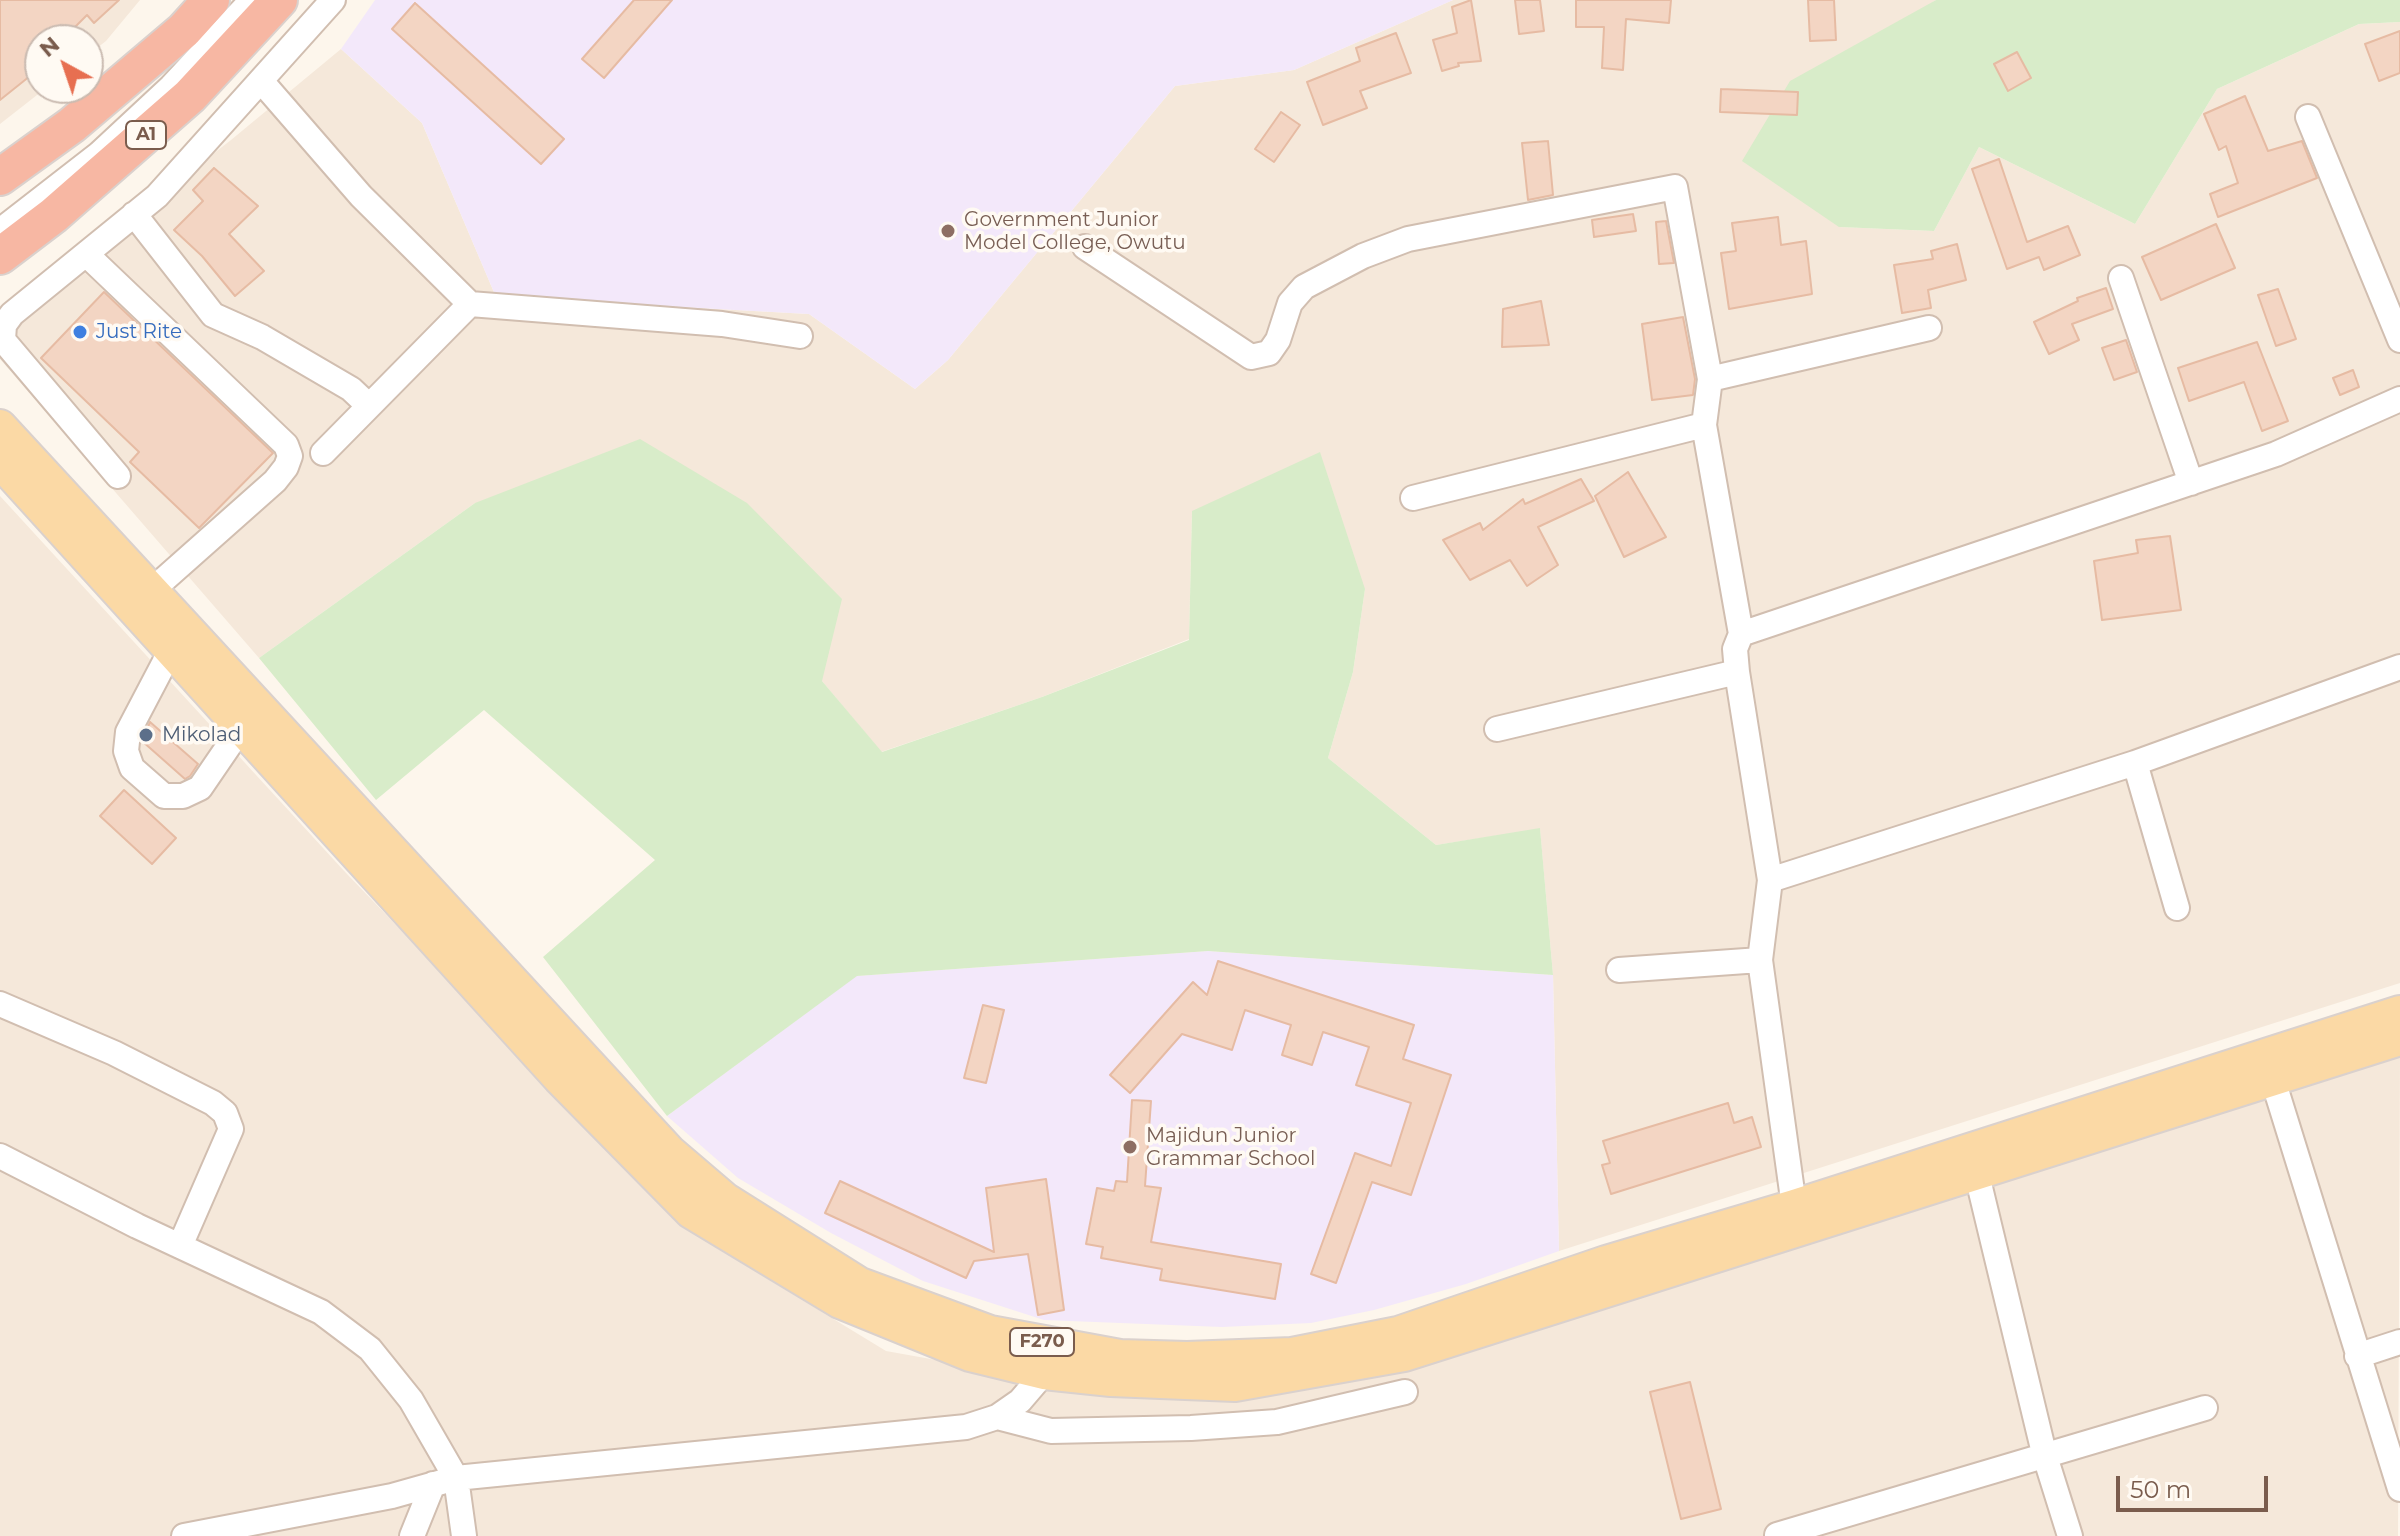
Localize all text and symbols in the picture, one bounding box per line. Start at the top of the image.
north arrow [24,24,104,104]
text: N [34,31,65,63]
road number: A1 [126,121,166,149]
place label: Government Junior Model College, Owutu [964,208,1186,255]
marker: Government Junior Model College, Owutu [939,222,957,240]
place label: Just Rite [96,320,182,344]
marker: Just Rite [71,323,89,341]
place label: Mikolad [162,723,241,747]
marker: Mikolad [137,726,155,744]
place label: Majidun Junior Grammar School [1146,1124,1315,1171]
marker: Majidun Junior Grammar School [1121,1138,1139,1156]
road number: F270 [1010,1328,1074,1356]
scale bar [2120,1460,2272,1510]
text: 50 m [2130,1475,2191,1504]

